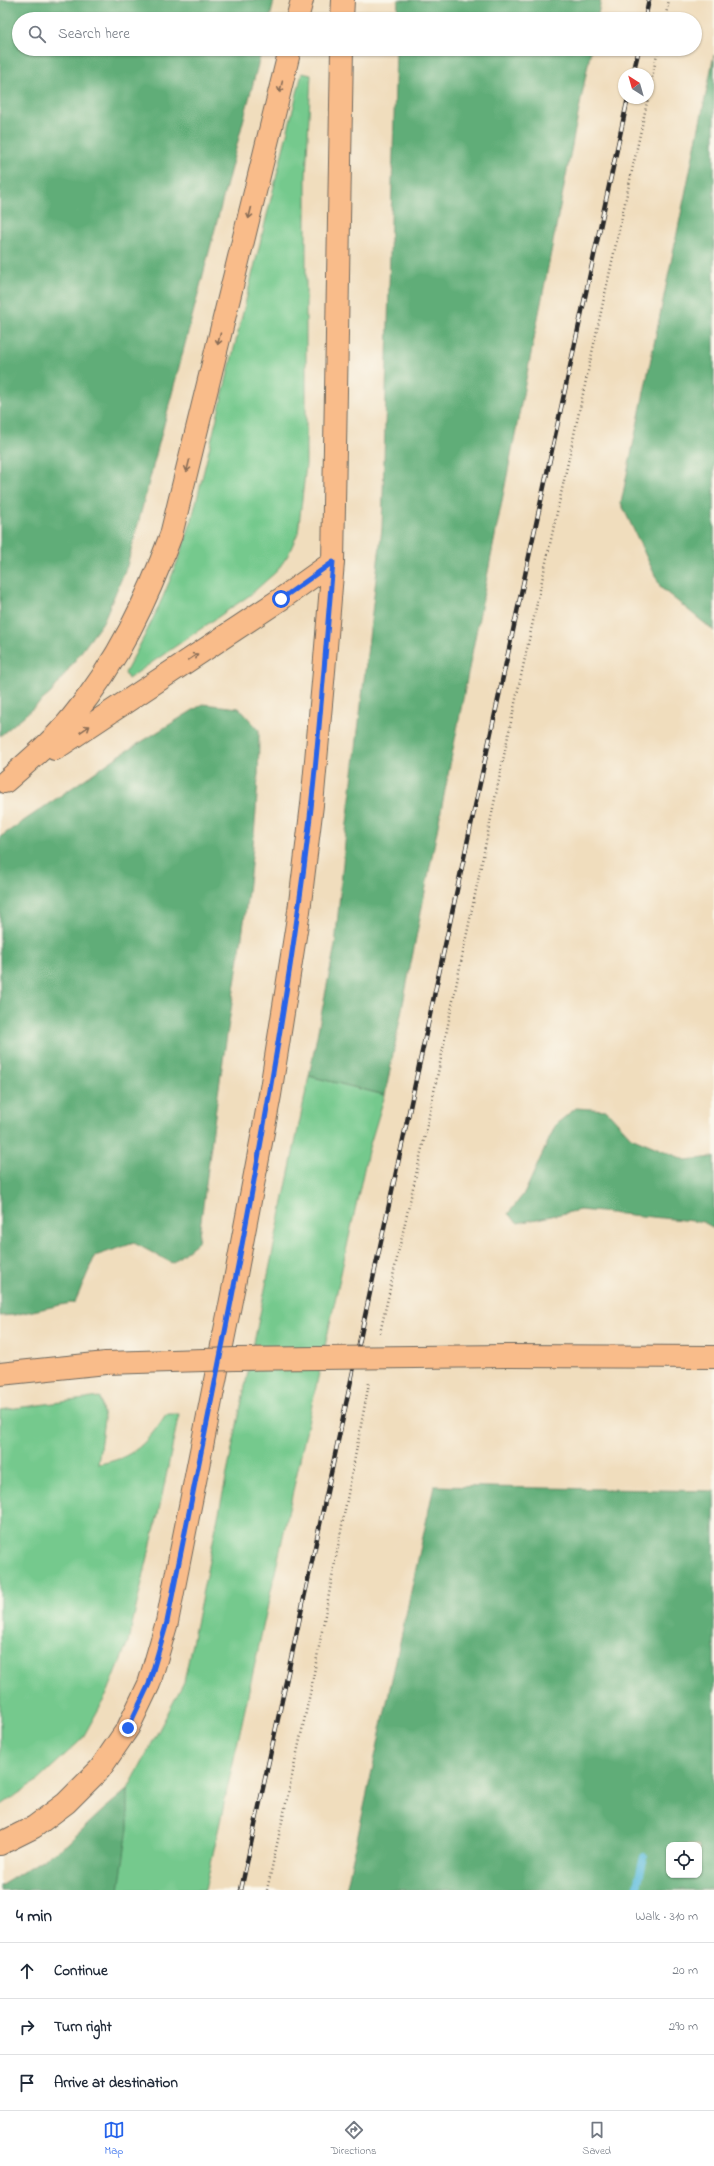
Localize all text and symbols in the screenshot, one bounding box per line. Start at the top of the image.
search box [12,12,702,56]
icon: search [26,23,48,45]
text: Search here [58,23,130,45]
north arrow [618,68,654,104]
one-way arrow [277,80,284,93]
one-way arrow [246,206,253,219]
one-way arrow [215,333,222,346]
one-way arrow [184,459,191,472]
route start [272,590,290,608]
one-way arrow [187,653,198,661]
one-way arrow [79,725,90,733]
route end [119,1719,137,1737]
map controls [666,1842,702,1878]
button: locate [666,1842,702,1878]
text: 4 min [16,1904,52,1929]
text: Walk · 310 m [635,1907,698,1926]
icon: ahead [16,1960,38,1982]
text: Continue [54,1960,108,1982]
text: 20 m [673,1961,698,1980]
icon: right [16,2016,38,2038]
text: Turn right [54,2016,112,2038]
text: 290 m [669,2017,698,2036]
icon: arrive [16,2072,38,2094]
text: Arrive at destination [54,2072,178,2094]
tab: Map [103,2119,125,2159]
tab: Directions [331,2119,376,2159]
tab: Saved [582,2119,611,2159]

